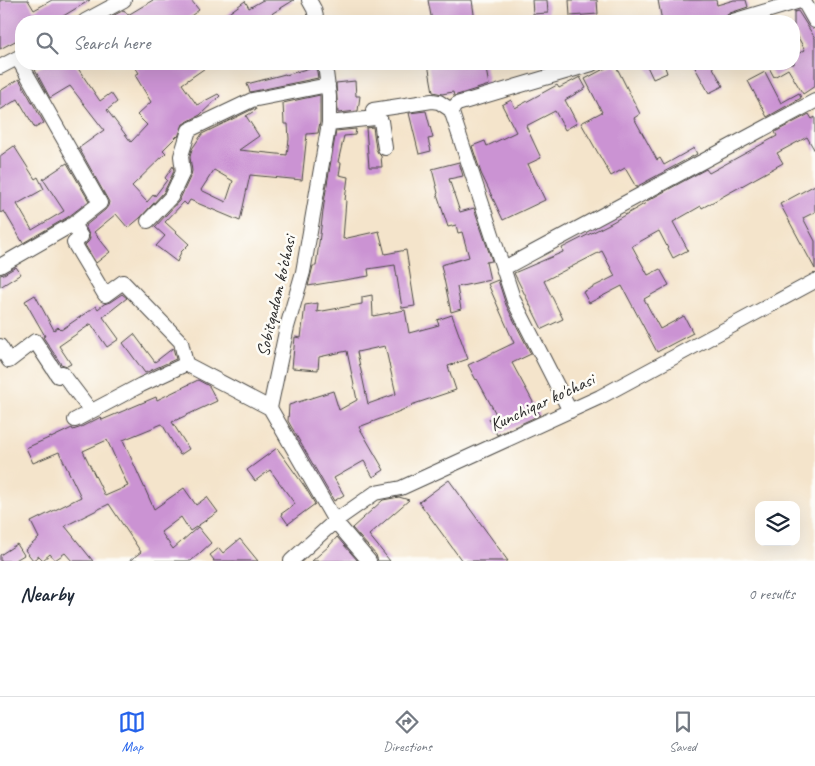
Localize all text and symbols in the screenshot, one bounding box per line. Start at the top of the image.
search box [15,15,800,70]
icon: search [33,29,61,57]
text: Search here [73,31,150,55]
street label: Sobitqadam ko'chasi [251,231,301,359]
street label: Kunchiqar ko'chasi [486,367,600,436]
map controls [755,501,800,546]
button: layers [755,501,800,546]
text: Nearby [20,581,73,607]
text: 0 results [748,584,795,604]
tab: Map [118,708,146,755]
tab: Directions [383,708,432,755]
tab: Saved [669,708,697,755]

